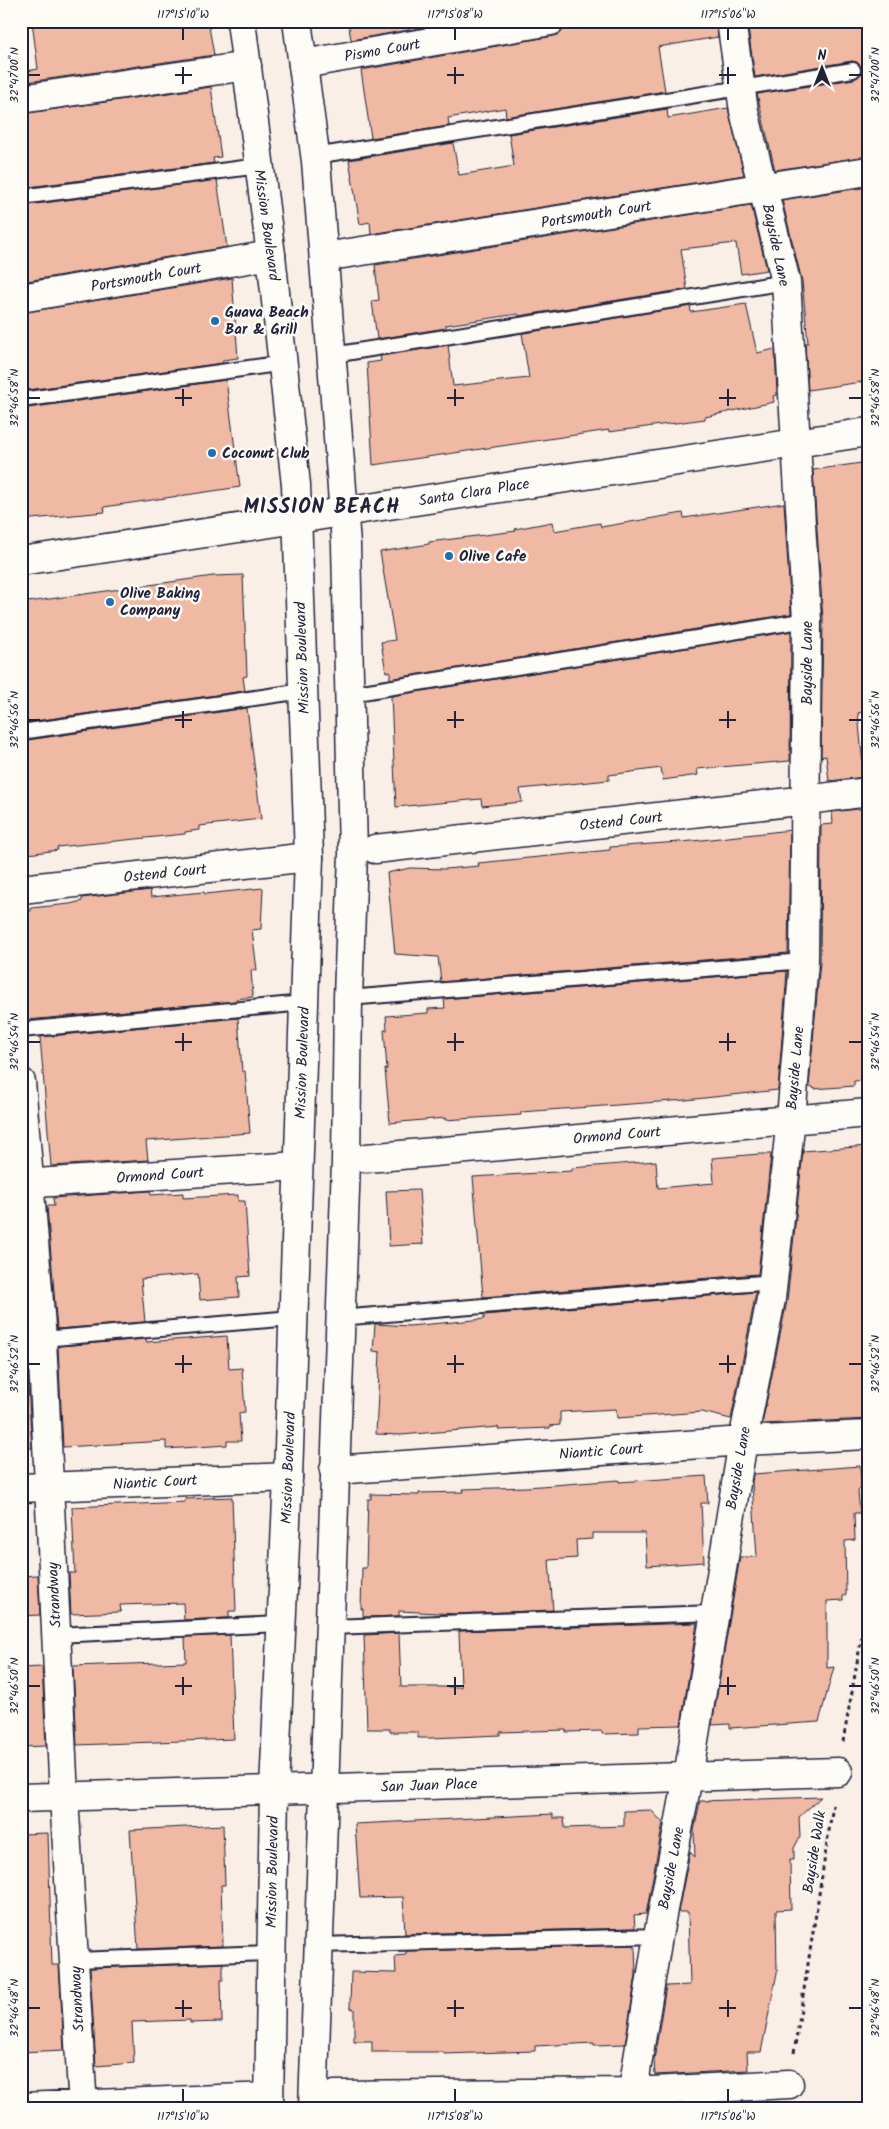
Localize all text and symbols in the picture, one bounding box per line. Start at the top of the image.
text: 117°15'10"W [157,5,209,24]
text: 117°15'08"W [427,5,483,24]
text: 117°15'06"W [700,5,756,24]
street label: Pismo Court [342,32,422,69]
north arrow [796,42,846,92]
text: N [818,45,827,67]
text: 32°47'00"N [5,47,24,103]
text: 32°47'00"N [866,47,885,103]
street label: Mission Boulevard [246,168,286,283]
street label: Portsmouth Court [539,194,653,236]
street label: Bayside Lane [755,202,796,289]
street label: Portsmouth Court [89,256,203,299]
place label: Guava Beach Bar & Grill [225,301,309,342]
marker: Guava Beach Bar & Grill [209,315,221,327]
text: 32°46'58"N [5,369,24,427]
text: 32°46'58"N [866,369,885,427]
place label: Coconut Club [222,442,310,466]
marker: Coconut Club [206,447,218,459]
street label: Santa Clara Place [417,472,532,514]
district label: MISSION BEACH [244,492,400,524]
place label: Olive Cafe [459,545,527,569]
marker: Olive Cafe [443,550,455,562]
place label: Olive Baking Company [120,582,200,623]
marker: Olive Baking Company [104,596,116,608]
street label: Mission Boulevard [289,601,317,715]
street label: Bayside Lane [796,621,820,705]
text: 32°46'56"N [5,691,24,749]
text: 32°46'56"N [866,691,885,749]
street label: Ostend Court [578,806,664,838]
street label: Ostend Court [122,858,208,890]
street label: Mission Boulevard [289,1006,317,1120]
text: 32°46'54"N [5,1013,24,1071]
text: 32°46'54"N [866,1013,885,1071]
street label: Bayside Lane [780,1025,812,1111]
street label: Ormond Court [572,1120,662,1152]
street label: Ormond Court [115,1161,205,1191]
text: 32°46'52"N [5,1335,24,1393]
text: 32°46'52"N [866,1335,885,1393]
street label: Mission Boulevard [275,1411,303,1525]
street label: Bayside Lane [720,1425,758,1512]
street label: Niantic Court [558,1437,644,1467]
street label: Niantic Court [112,1469,198,1497]
street label: Strandway [41,1561,69,1628]
text: 32°46'50"N [5,1657,24,1715]
text: 32°46'50"N [866,1657,885,1715]
street label: San Juan Place [380,1772,478,1800]
street label: Bayside Walk [797,1808,834,1895]
street label: Mission Boulevard [260,1815,286,1928]
street label: Bayside Lane [652,1825,692,1912]
street label: Strandway [64,1965,92,2032]
text: 32°46'48"N [5,1979,24,2037]
text: 32°46'48"N [866,1979,885,2037]
text: 117°15'10"W [157,2107,209,2126]
text: 117°15'08"W [427,2107,483,2126]
text: 117°15'06"W [700,2107,756,2126]

